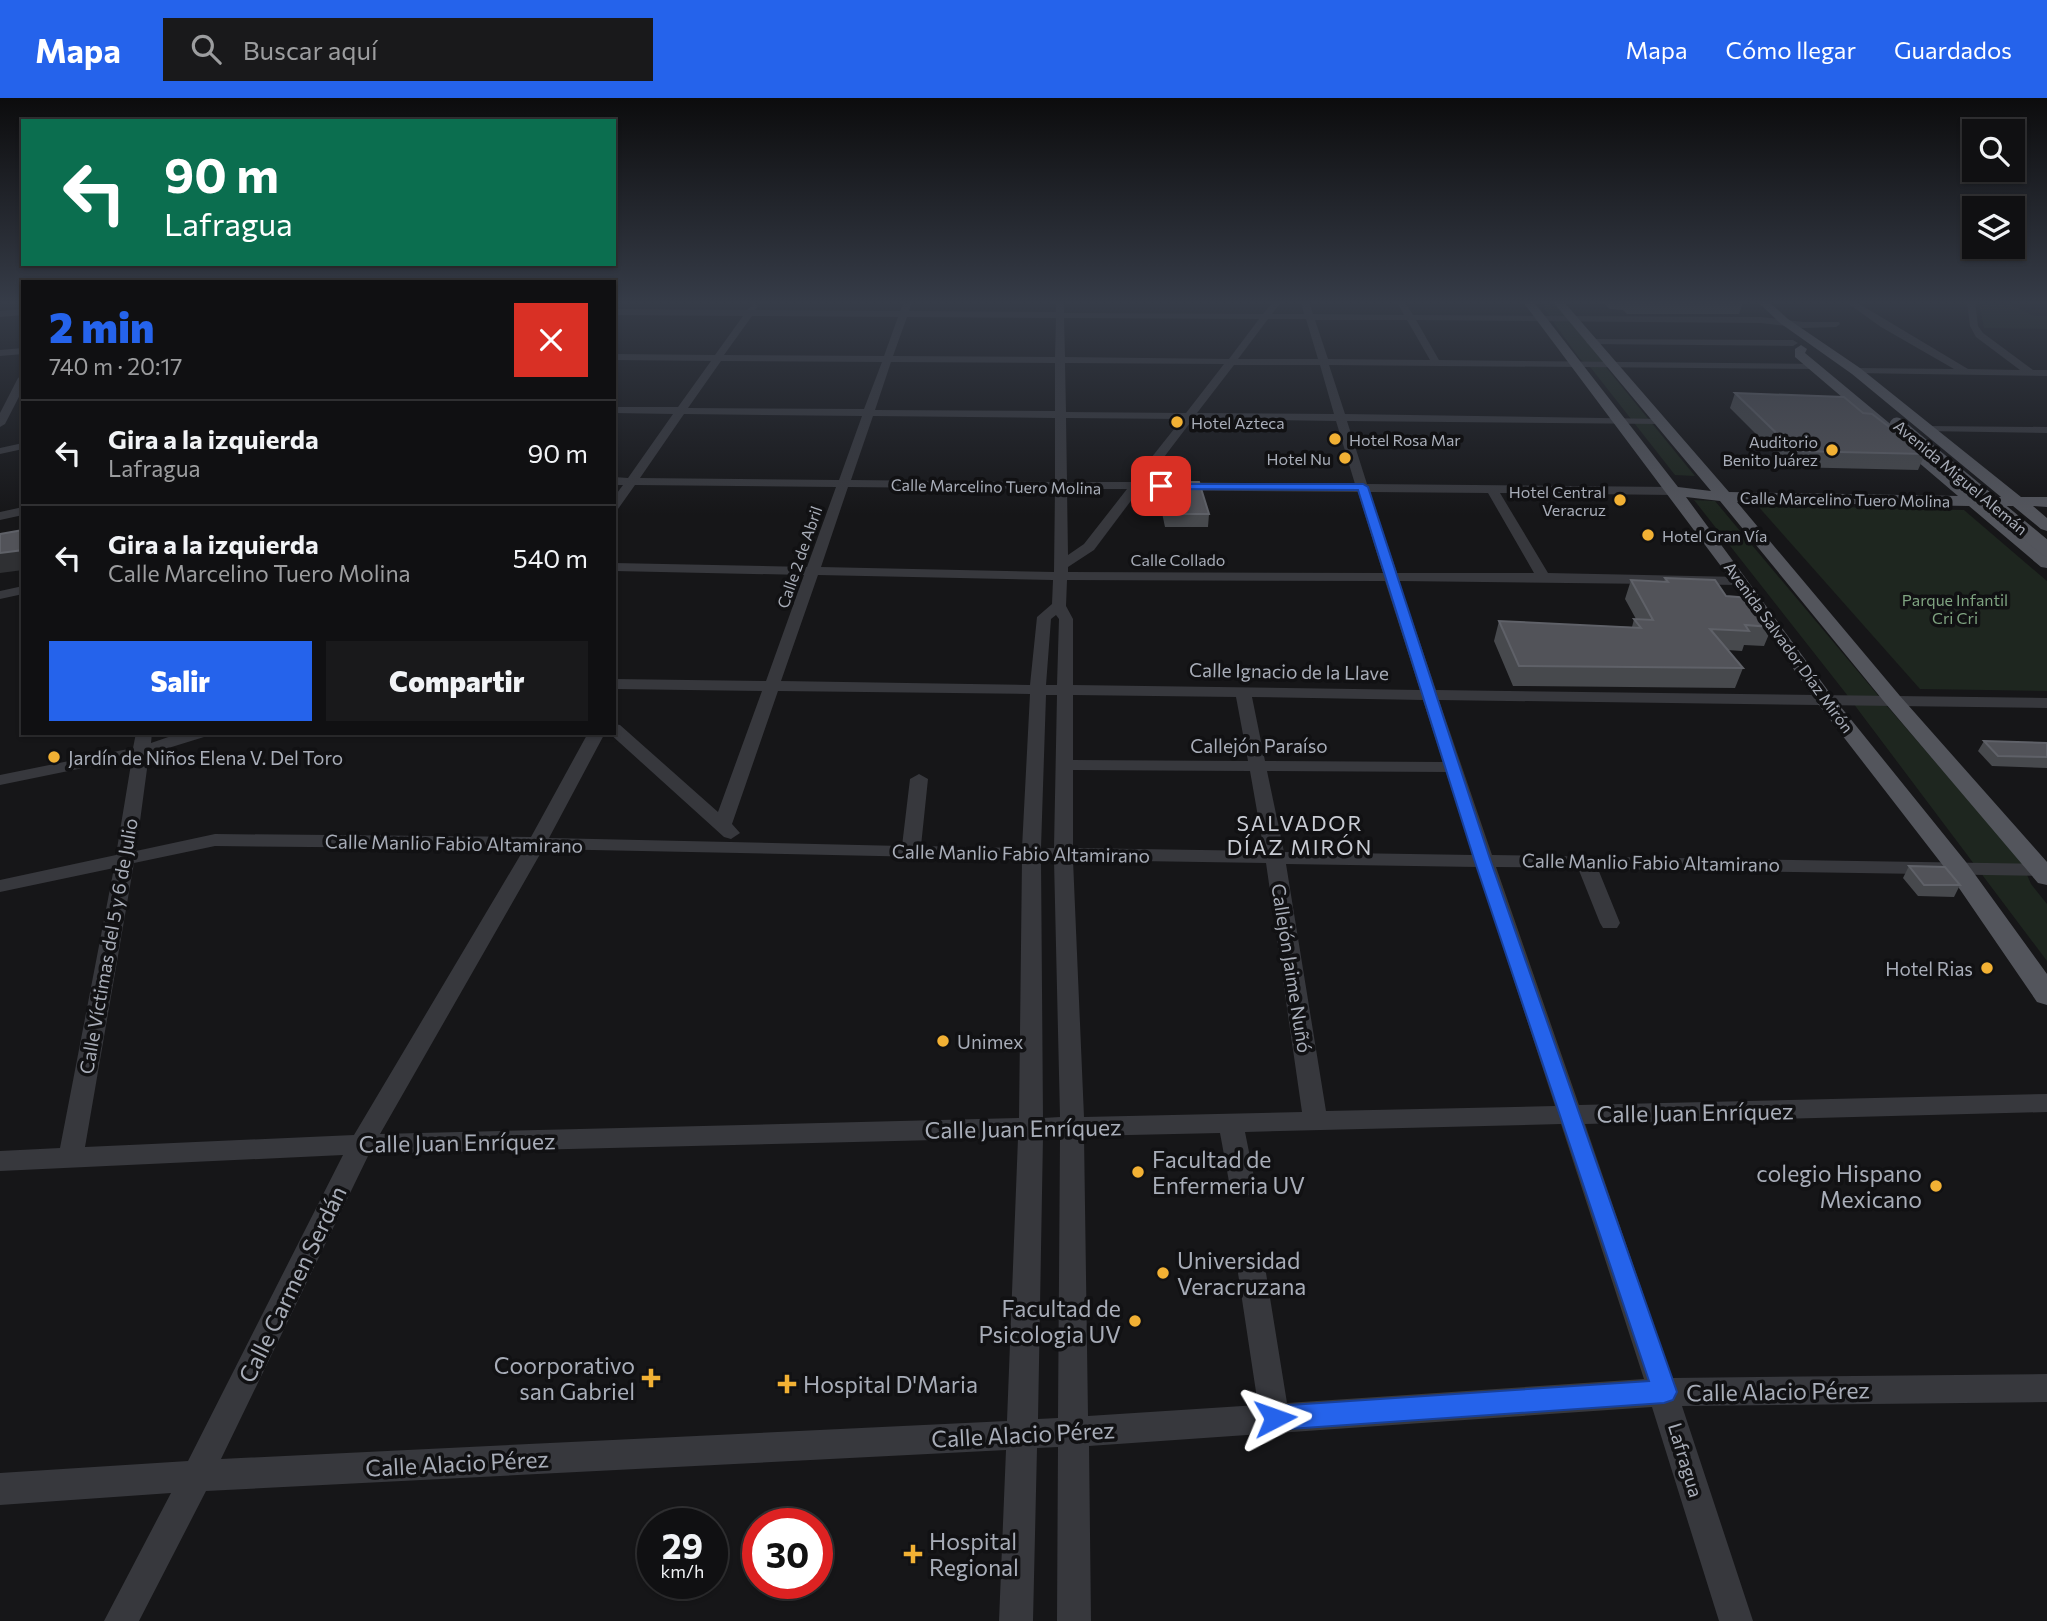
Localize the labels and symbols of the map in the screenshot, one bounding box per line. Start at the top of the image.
place label: Hotel Azteca [1191,413,1285,432]
marker: Hotel Azteca [1169,414,1185,430]
street label: Avenida Miguel Alemán [1890,416,2032,538]
place label: Hotel Rosa Mar [1349,430,1461,449]
marker: Hotel Rosa Mar [1327,431,1343,447]
place label: Auditorio Benito Juárez [1722,432,1818,469]
marker: Auditorio Benito Juárez [1824,442,1840,458]
place label: Hotel Nu [1267,449,1331,468]
marker: Hotel Nu [1337,450,1353,466]
pin [1131,456,1191,516]
street label: Calle Marcelino Tuero Molina [891,475,1101,497]
place label: Hotel Central Veracruz [1509,482,1606,519]
street label: Calle Marcelino Tuero Molina [1740,488,1950,510]
marker: Hotel Central Veracruz [1612,492,1628,508]
street label: Calle 2 de Abril [773,503,825,611]
place label: Hotel Gran Vía [1662,526,1767,545]
marker: Hotel Gran Vía [1640,527,1656,543]
street label: Calle Collado [1131,550,1225,569]
street label: Avenida Salvador Díaz Mirón [1721,558,1857,736]
park label: Parque Infantil Cri Cri [1902,590,2008,627]
street label: Calle Ignacio de la Llave [1189,658,1389,684]
street label: Callejón Paraíso [1190,734,1328,757]
place label: Jardín de Niños Elena V. Del Toro [68,746,343,769]
marker: Jardín de Niños Elena V. Del Toro [46,749,62,765]
district label: SALVADOR DÍAZ MIRÓN [1227,810,1373,859]
street label: Calle Víctimas del 5 y 6 de Julio [74,816,142,1076]
street label: Calle Manlio Fabio Altamirano [325,829,583,857]
street label: Calle Manlio Fabio Altamirano [892,839,1150,867]
street label: Calle Manlio Fabio Altamirano [1522,848,1780,876]
street label: Callejón Jaime Nuñó [1267,882,1317,1054]
place label: Hotel Rias [1885,957,1973,980]
marker: Hotel Rias [1979,960,1995,976]
place label: Unimex [957,1030,1023,1053]
marker: Unimex [935,1033,951,1049]
street label: Calle Juan Enríquez [1596,1096,1794,1128]
street label: Calle Juan Enríquez [924,1112,1122,1144]
street label: Calle Juan Enríquez [358,1126,556,1158]
place label: Facultad de Enfermeria UV [1152,1145,1305,1199]
place label: colegio Hispano Mexicano [1756,1159,1922,1213]
marker: Facultad de Enfermeria UV [1130,1164,1146,1180]
marker: colegio Hispano Mexicano [1928,1178,1944,1194]
street label: Calle Carmen Serdán [232,1181,352,1387]
place label: Universidad Veracruzana [1177,1246,1306,1300]
marker: Universidad Veracruzana [1155,1265,1171,1281]
place label: Facultad de Psicologia UV [978,1294,1121,1348]
marker: Facultad de Psicologia UV [1127,1313,1143,1329]
place label: Coorporativo san Gabriel [494,1351,635,1405]
marker: Coorporativo san Gabriel [641,1368,661,1388]
place label: Hospital D'Maria [803,1370,978,1398]
marker: Hospital D'Maria [777,1374,797,1394]
street label: Calle Alacio Pérez [1686,1375,1870,1407]
position arrow [1238,1381,1312,1455]
street label: Calle Alacio Pérez [931,1415,1115,1453]
street label: Lafragua [1664,1420,1708,1500]
street label: Calle Alacio Pérez [365,1444,549,1482]
speed limit sign: 30 [742,1508,833,1599]
place label: Hospital Regional [929,1527,1019,1581]
marker: Hospital Regional [903,1544,923,1564]

